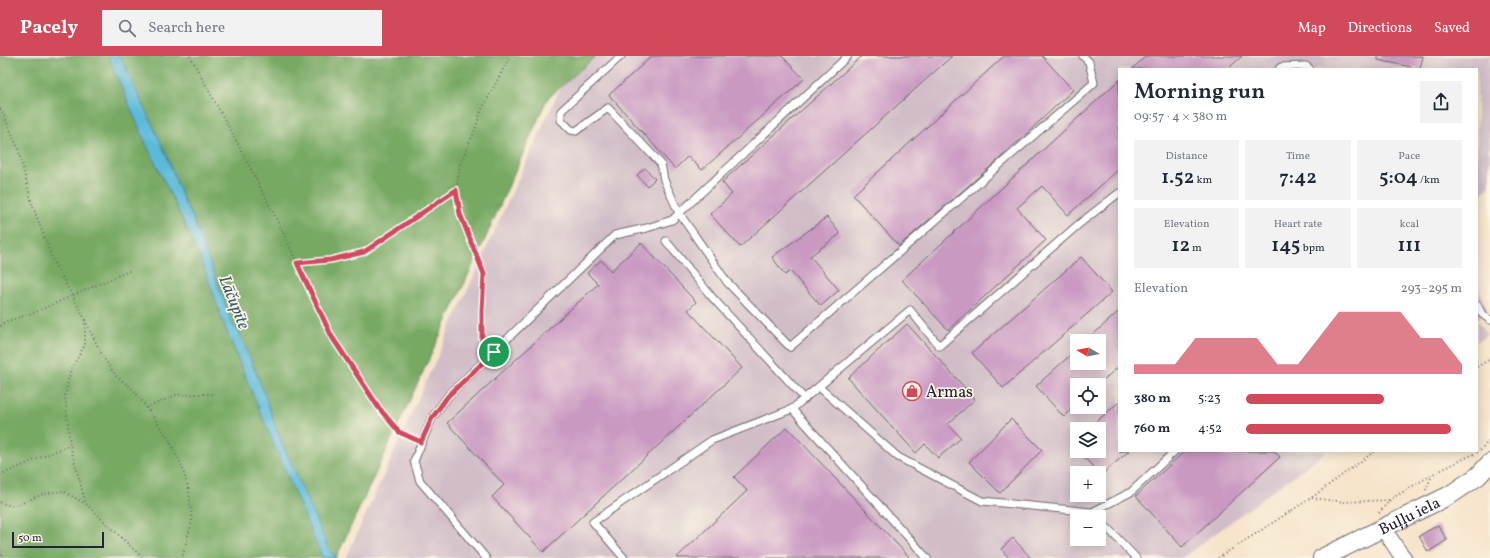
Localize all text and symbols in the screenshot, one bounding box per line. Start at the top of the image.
search box [102,10,382,46]
text: Pacely [20,15,78,41]
icon: search [116,17,138,39]
text: Search here [148,18,225,39]
text: Map [1298,19,1326,38]
text: Directions [1348,19,1412,38]
text: Saved [1434,19,1470,38]
text: Morning run [1134,77,1265,108]
button: share [1420,81,1462,123]
text: 09:57 · 4 × 380 m [1134,108,1227,126]
text: Distance [1166,149,1208,164]
text: Time [1286,149,1310,164]
text: Pace [1398,149,1420,164]
text: 1.52 [1161,164,1194,192]
text: 7:42 [1279,164,1317,192]
text: 5:04 [1379,164,1418,192]
text: km [1194,173,1212,188]
text: /km [1418,173,1440,188]
text: Elevation [1164,217,1210,232]
text: Heart rate [1274,217,1322,232]
text: kcal [1400,217,1419,232]
text: 12 [1171,232,1190,260]
text: 145 [1271,232,1300,260]
text: 111 [1397,232,1421,260]
text: m [1190,241,1202,256]
text: bpm [1300,241,1325,256]
water label: Lāčupīte [212,272,255,334]
text: Elevation [1134,280,1188,298]
text: 293–295 m [1401,280,1462,298]
north arrow [1070,334,1106,370]
map controls [1070,334,1106,546]
pin [477,335,511,369]
icon: arrive [483,341,505,363]
button: locate [1070,378,1106,414]
shop icon: Armas [901,380,923,402]
place label: Armas [926,382,973,404]
text: 380 m [1134,390,1171,408]
text: 5:23 [1198,390,1221,408]
text: 760 m [1134,420,1170,438]
text: 4:52 [1198,420,1222,438]
button: layers [1070,422,1106,458]
button: + [1070,466,1106,502]
street label: Buļļu iela [1375,493,1444,541]
button: − [1070,510,1106,546]
scale bar [12,530,104,549]
text: 50 m [18,531,42,546]

